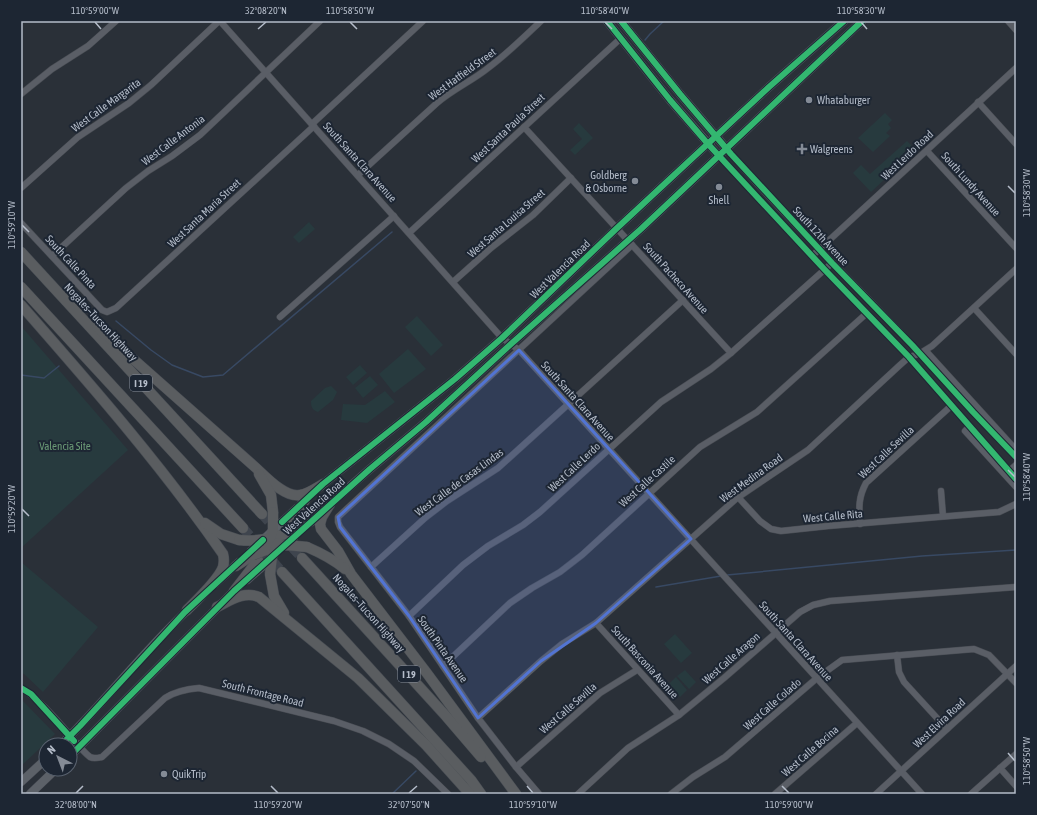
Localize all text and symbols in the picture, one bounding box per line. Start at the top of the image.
text: 110°59'00"W [71,5,120,16]
text: 32°08'20"N [245,5,287,16]
text: 110°58'50"W [326,5,375,16]
text: 110°58'40"W [581,5,630,16]
text: 110°58'30"W [837,5,886,16]
street label: West Hatfield Street [426,46,498,102]
street label: West Calle Margarita [69,76,143,134]
street label: West Santa Paula Street [469,91,547,165]
place label: Whataburger [817,94,871,106]
marker: Whataburger [804,95,814,105]
street label: West Calle Antonia [139,113,207,167]
street label: South Santa Clara Avenue [321,120,399,204]
street label: West Lerdo Road [879,128,935,182]
place label: Walgreens [810,143,853,155]
marker: Walgreens [797,144,807,154]
street label: South Lundy Avenue [939,150,1003,218]
text: 110°58'30"W [1021,168,1032,217]
place label: Goldberg & Osborne [586,169,627,194]
street label: West Santa Maria Street [165,176,243,250]
marker: Goldberg & Osborne [630,176,640,186]
marker: Shell [714,182,724,192]
street label: West Santa Louisa Street [465,186,547,260]
place label: Shell [709,194,729,206]
text: 110°59'10"W [6,200,17,249]
street label: South 12th Avenue [791,204,851,268]
street label: South Calle Pinta [43,233,99,291]
street label: West Valencia Road [528,237,592,301]
street label: South Pacheco Avenue [641,240,711,316]
street label: Nogales–Tucson Highway [62,281,140,364]
street label: South Santa Clara Avenue [539,359,617,443]
road number: I 19 [130,375,152,391]
street label: West Calle Sevilla [856,423,916,481]
park label: Valencia Site [39,440,91,452]
street label: West Calle Lerdo [546,440,602,494]
street label: West Calle de Casas Lindas [413,446,505,518]
street label: West Medina Road [717,451,785,505]
text: 110°58'40"W [1021,452,1032,501]
street label: West Calle Castile [617,453,677,509]
street label: West Valencia Road [281,475,347,537]
text: 110°59'20"W [6,484,17,533]
street label: West Calle Rita [803,507,863,525]
street label: Nogales–Tucson Highway [331,571,408,655]
street label: South Santa Clara Avenue [757,599,835,683]
street label: South Pinta Avenue [416,613,470,685]
street label: South Basconia Avenue [609,623,681,701]
street label: West Calle Aragon [700,630,762,686]
road number: I 19 [398,666,420,682]
street label: West Calle Colado [741,676,803,732]
street label: South Frontage Road [221,677,305,709]
street label: West Calle Sevilla [537,680,599,736]
street label: West Elvira Road [911,696,967,750]
street label: West Calle Bocina [779,723,841,779]
text: 110°58'50"W [1021,736,1032,785]
north arrow [38,737,78,777]
text: N [45,743,58,756]
place label: QuikTrip [172,768,206,780]
marker: QuikTrip [159,769,169,779]
text: 32°08'00"N [55,799,97,810]
text: 110°59'20"W [254,799,303,810]
text: 32°07'50"N [388,799,430,810]
text: 110°59'10"W [509,799,558,810]
text: 110°59'00"W [765,799,814,810]

